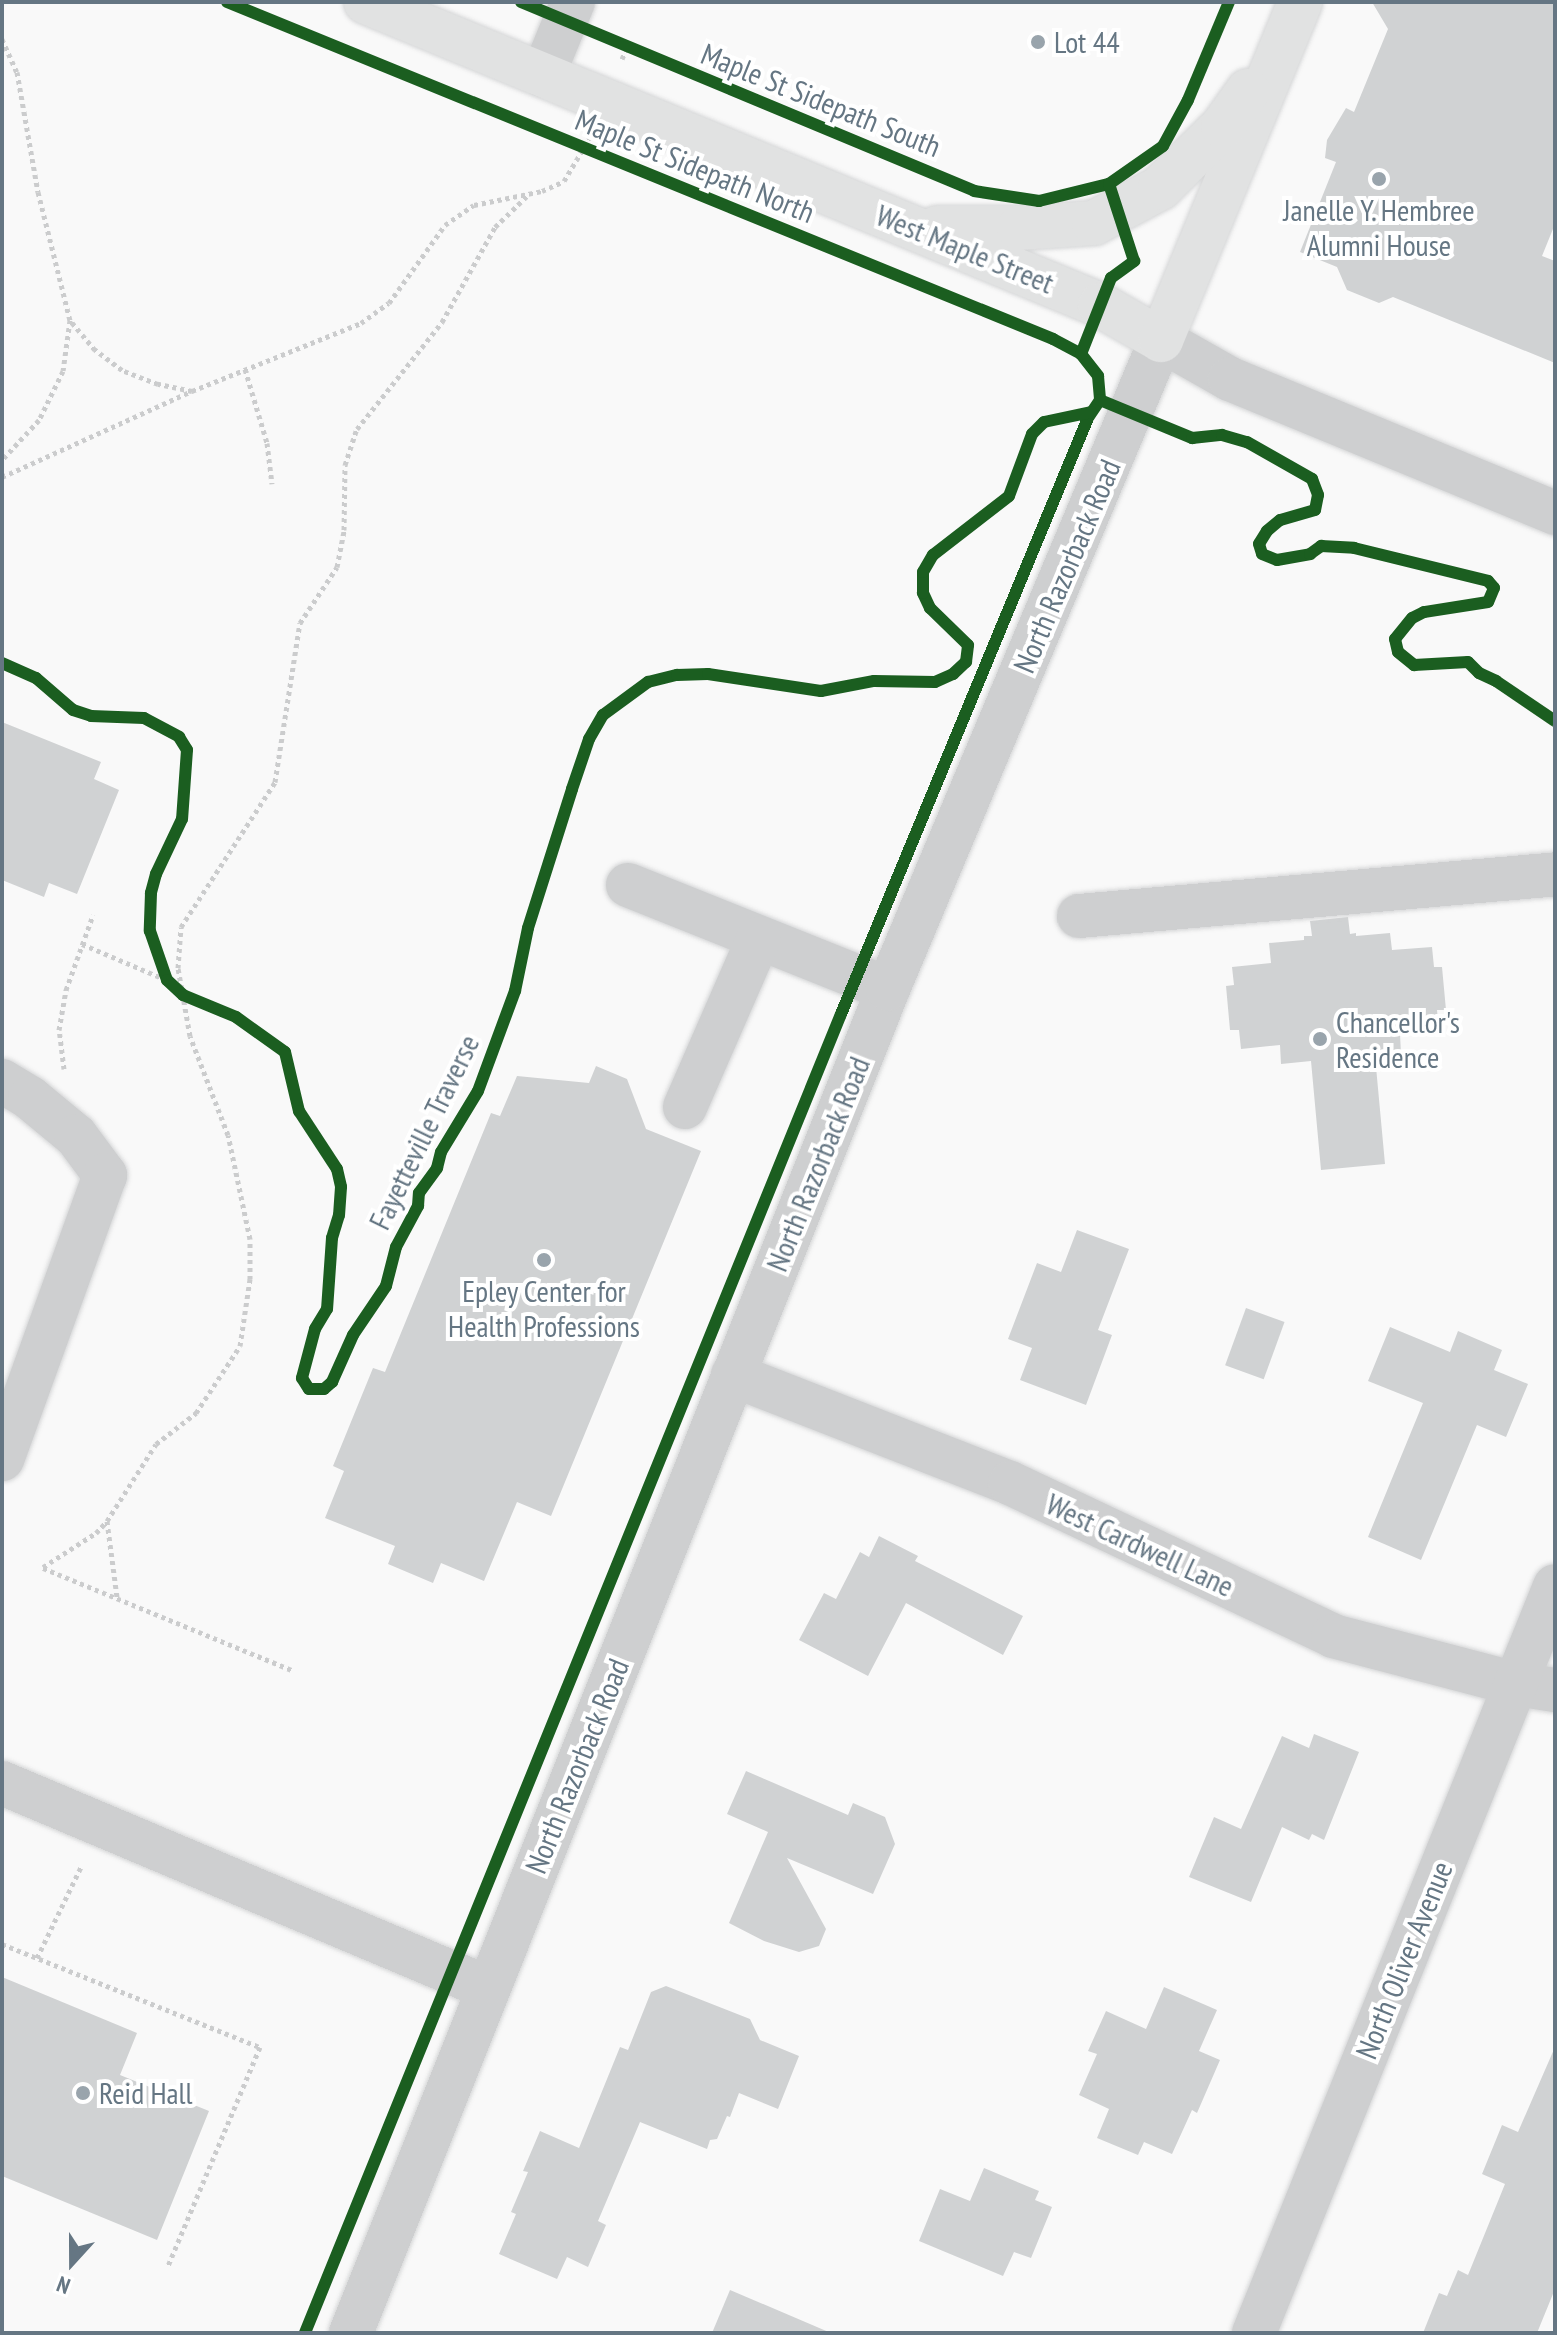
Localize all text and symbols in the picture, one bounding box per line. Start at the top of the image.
place label: Lot 44 [1054,24,1120,60]
marker: Lot 44 [1029,33,1047,51]
street label: Maple St Sidepath South [696,36,946,164]
street label: Maple St Sidepath North [570,102,820,230]
marker: Janelle Y. Hembree Alumni House [1370,170,1388,188]
place label: Janelle Y. Hembree Alumni House [1282,192,1476,262]
street label: West Maple Street [871,197,1059,301]
street label: North Razorback Road [1006,454,1128,678]
place label: Chancellor's Residence [1336,1004,1460,1074]
street label: Fayetteville Traverse [361,1028,487,1236]
marker: Chancellor's Residence [1311,1030,1329,1048]
street label: North Razorback Road [758,1051,878,1277]
marker: Epley Center for Health Professions [535,1251,553,1269]
place label: Epley Center for Health Professions [448,1273,640,1344]
street label: West Cardwell Lane [1041,1486,1239,1604]
street label: North Razorback Road [517,1653,637,1879]
street label: North Oliver Avenue [1348,1856,1460,2064]
place label: Reid Hall [99,2075,193,2111]
marker: Reid Hall [74,2084,92,2102]
north arrow [32,2223,112,2303]
text: N [53,2270,74,2301]

